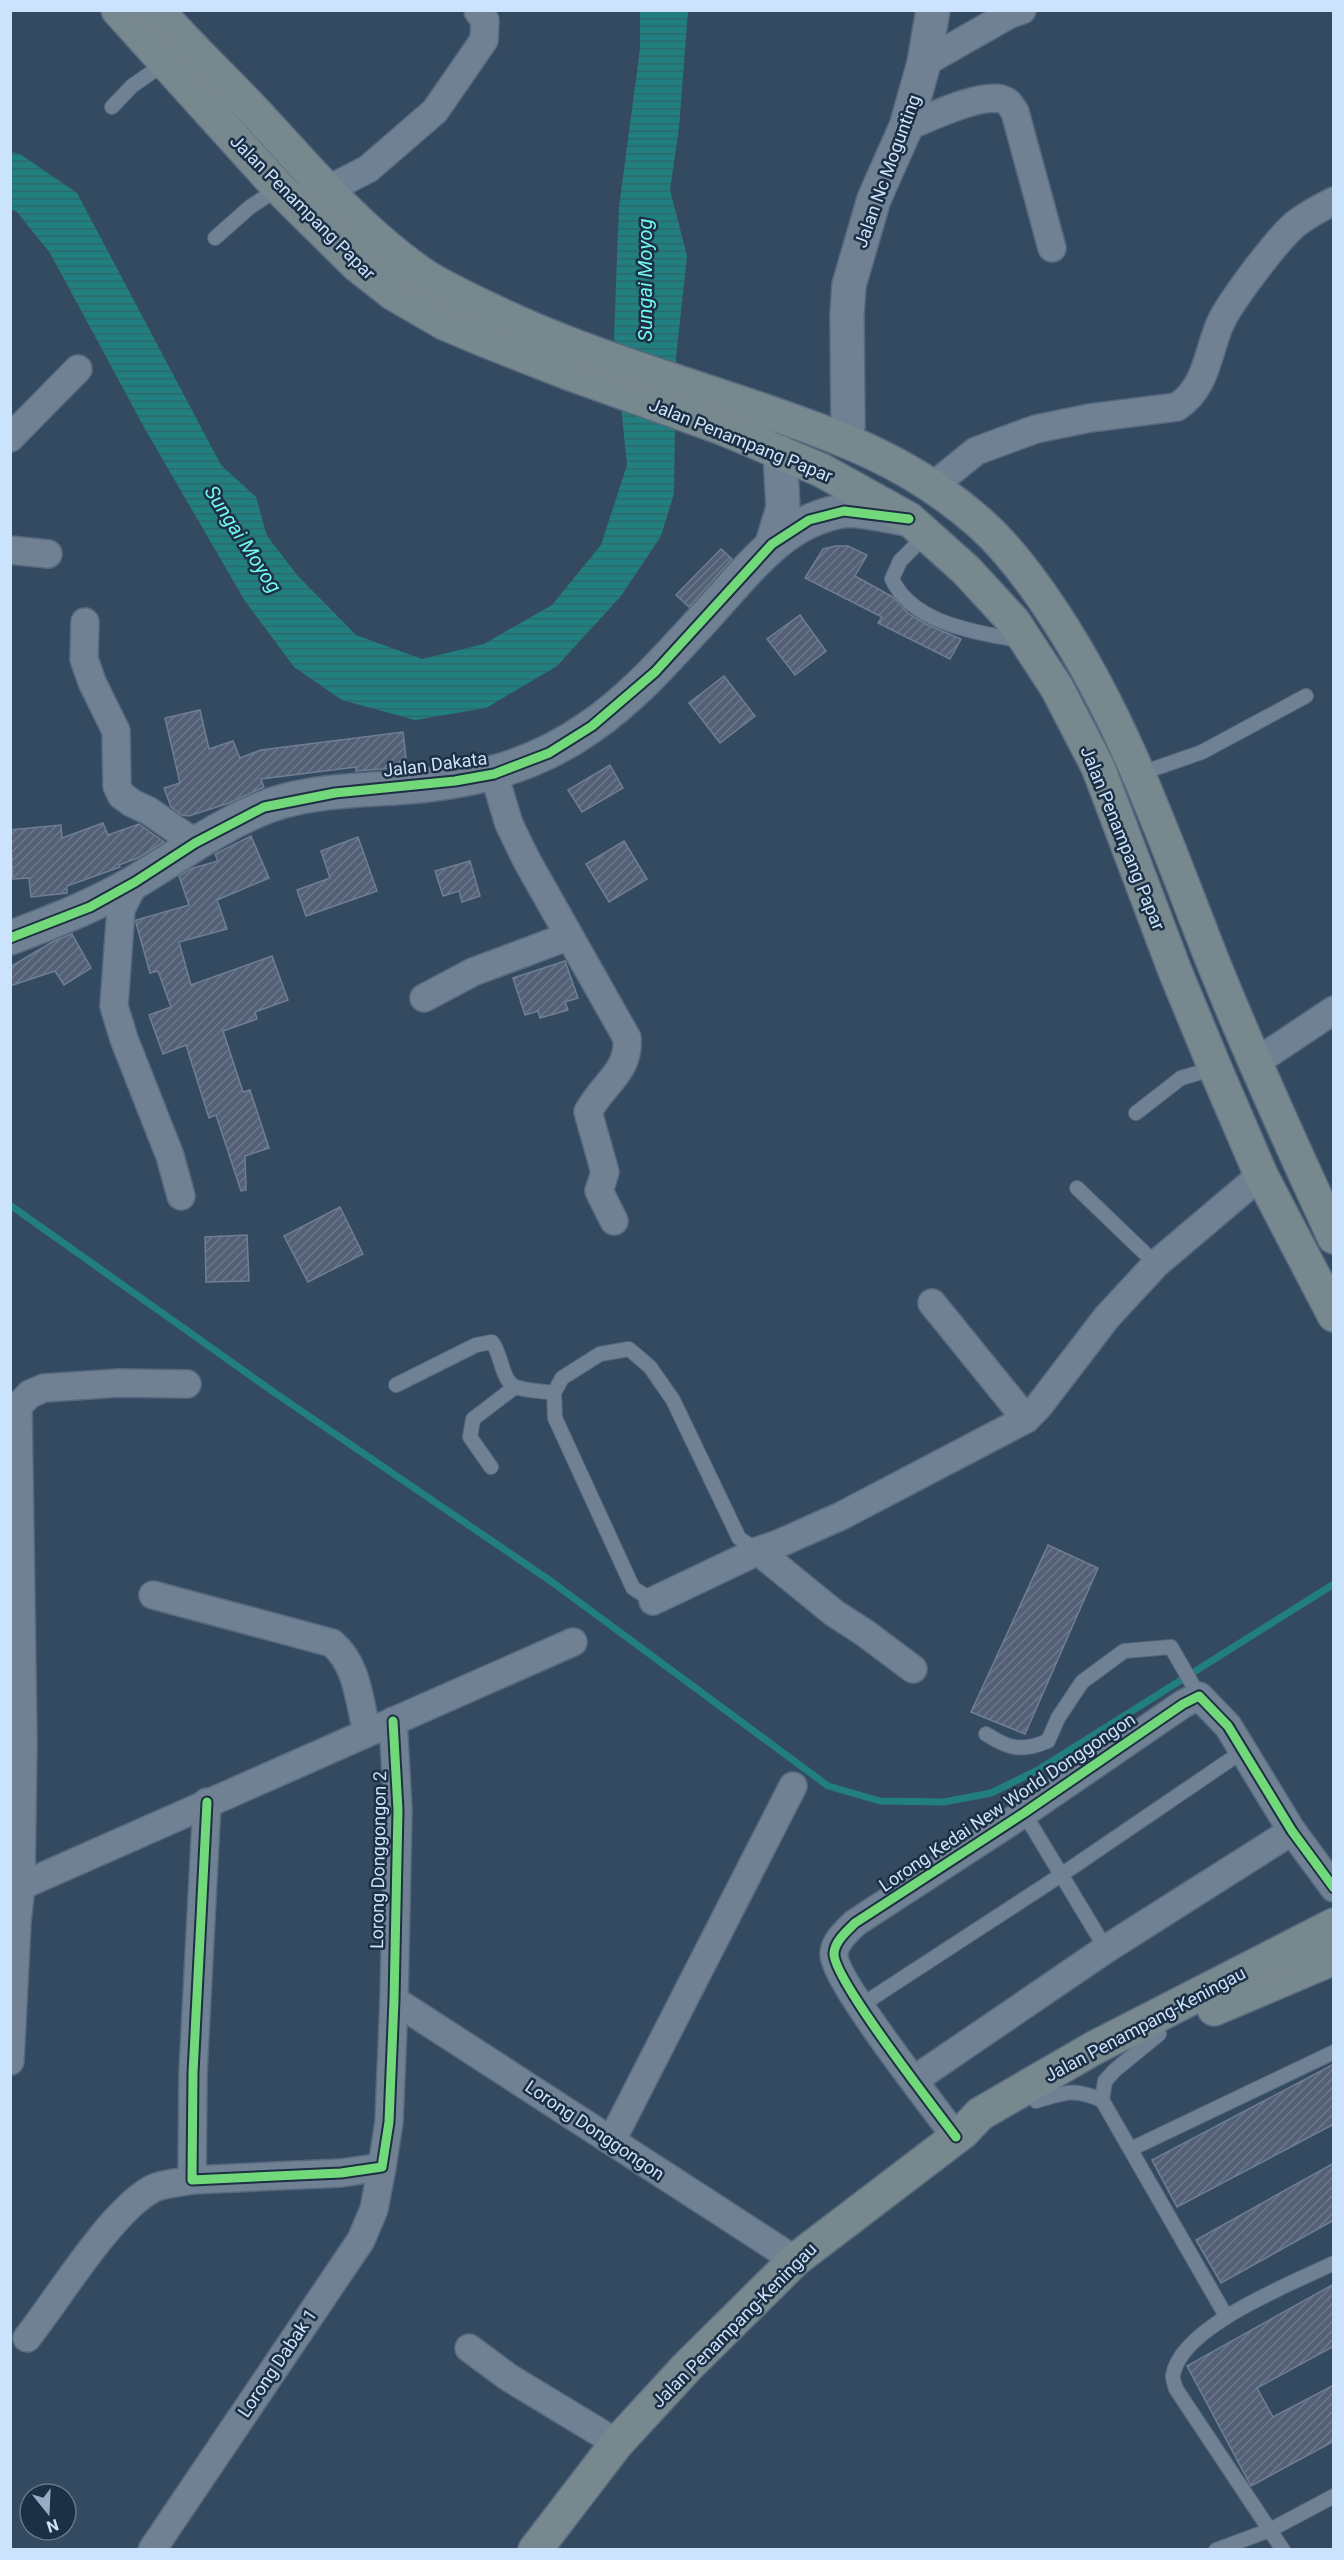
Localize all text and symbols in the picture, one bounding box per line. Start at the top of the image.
street label: Jalan Nc Mogunting [850,92,924,250]
street label: Jalan Penampang Papar [226,130,380,284]
water label: Sungai Moyog [633,218,657,341]
street label: Jalan Penampang Papar [646,394,836,486]
water label: Sungai Moyog [199,481,287,597]
street label: Jalan Penampang Papar [1077,743,1169,933]
street label: Jalan Dakata [382,747,488,781]
street label: Lorong Kedai New World Donggongon [875,1708,1139,1896]
street label: Lorong Donggongon 2 [366,1771,390,1949]
street label: Jalan Penampang-Keningau [1041,1962,1249,2086]
street label: Lorong Donggongon [521,2076,669,2184]
street label: Jalan Penampang-Keningau [647,2238,821,2412]
street label: Lorong Dabak 1 [233,2305,321,2421]
north arrow [18,2482,78,2542]
text: N [44,2515,61,2537]

